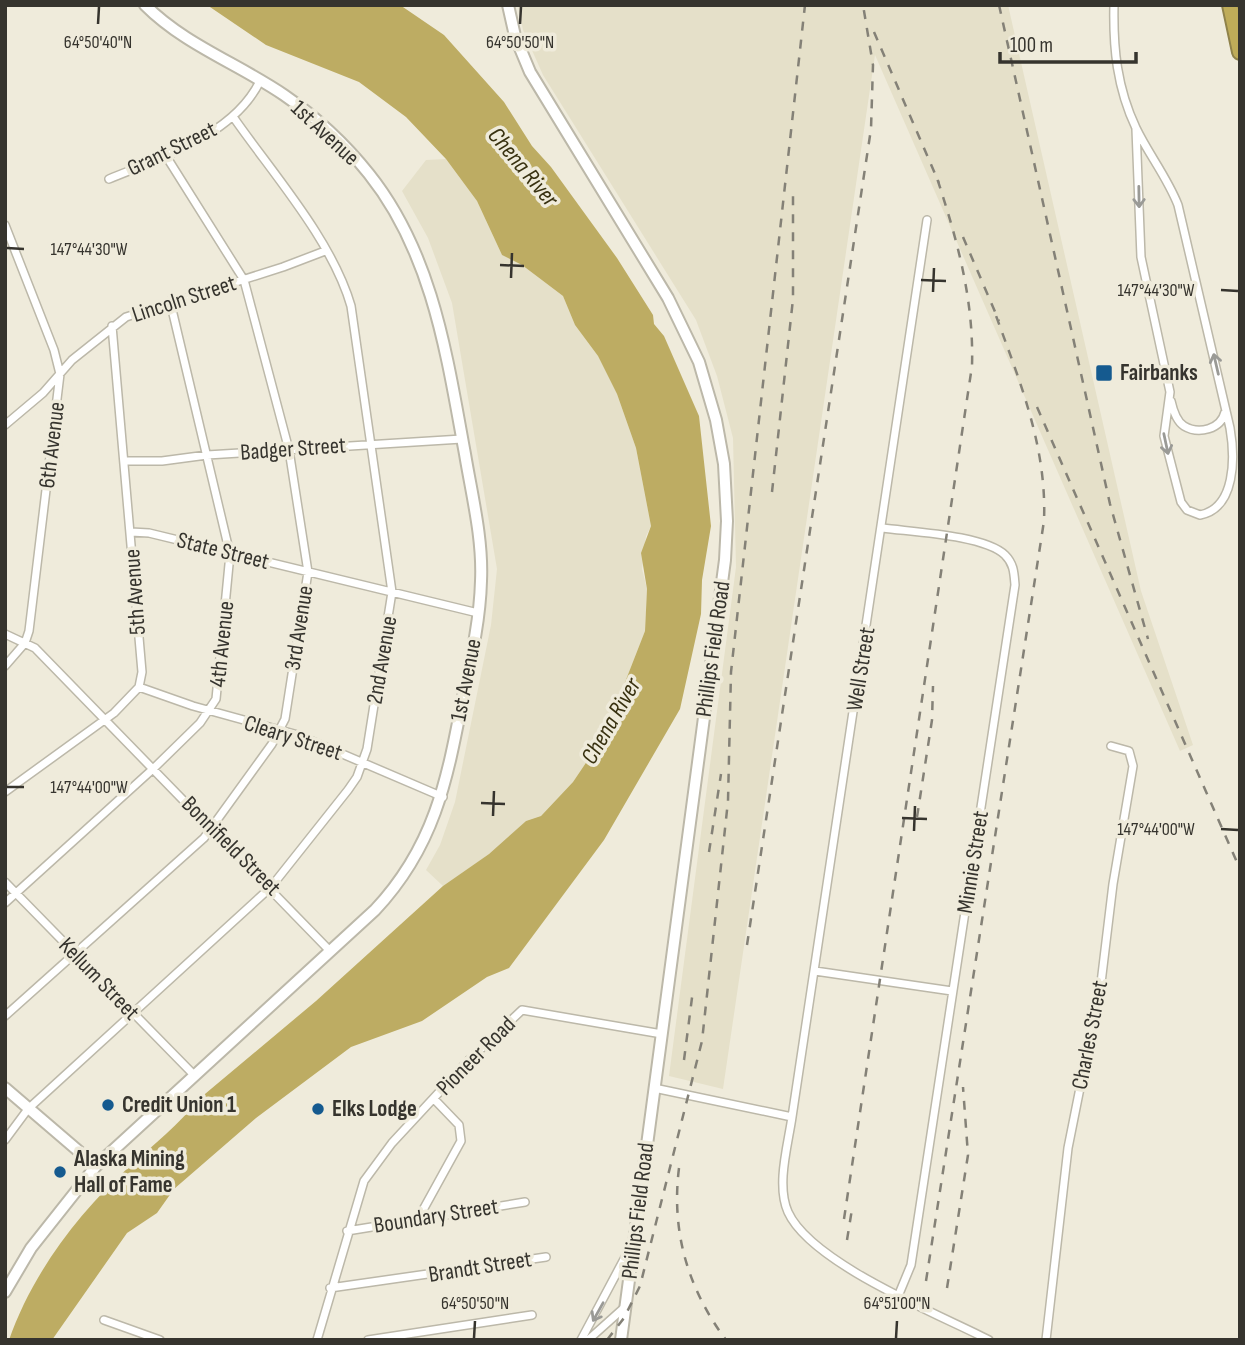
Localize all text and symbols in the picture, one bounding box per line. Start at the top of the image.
scale bar [1000,21,1136,65]
text: 64°50'40"N [64,32,132,53]
text: 64°50'50"N [486,32,554,53]
text: 100 m [1010,33,1053,58]
street label: 1st Avenue [285,94,365,172]
street label: Grant Street [123,115,221,183]
water label: Chena River [482,121,565,213]
one-way arrow [1132,185,1146,208]
text: 147°44'30"W [50,239,128,260]
street label: Lincoln Street [129,269,239,329]
text: 147°44'30"W [1117,280,1195,301]
one-way arrow [1209,353,1222,375]
place label: Fairbanks [1120,359,1198,387]
marker: Fairbanks [1094,363,1114,383]
street label: 6th Avenue [33,400,71,490]
street label: Badger Street [239,431,347,467]
one-way arrow [1160,432,1174,455]
street label: State Street [174,526,272,576]
street label: 5th Avenue [118,548,152,636]
street label: Phillips Field Road [690,579,736,719]
street label: 3rd Avenue [278,584,320,672]
street label: 4th Avenue [204,600,240,688]
street label: 2nd Avenue [361,614,403,706]
street label: Well Street [841,625,881,713]
street label: 1st Avenue [444,636,488,724]
water label: Chena River [575,672,648,769]
street label: Cleary Street [240,709,346,767]
text: 147°44'00"W [50,777,128,798]
street label: Bonnifield Street [175,790,287,902]
street label: Minnie Street [951,809,995,915]
text: 147°44'00"W [1117,819,1195,840]
street label: Kellum Street [53,932,145,1026]
street label: Charles Street [1066,978,1114,1092]
street label: Pioneer Road [431,1011,521,1101]
place label: Credit Union 1 [122,1091,236,1119]
place label: Elks Lodge [332,1095,417,1123]
marker: Credit Union 1 [100,1097,116,1113]
marker: Elks Lodge [310,1101,326,1117]
street label: Phillips Field Road [616,1141,660,1281]
place label: Alaska Mining Hall of Fame [73,1145,185,1199]
marker: Alaska Mining Hall of Fame [52,1164,68,1180]
street label: Boundary Street [372,1192,500,1240]
street label: Brandt Street [426,1245,534,1289]
text: 64°50'50"N [441,1293,509,1314]
text: 64°51'00"N [864,1293,930,1314]
one-way arrow [591,1301,605,1321]

